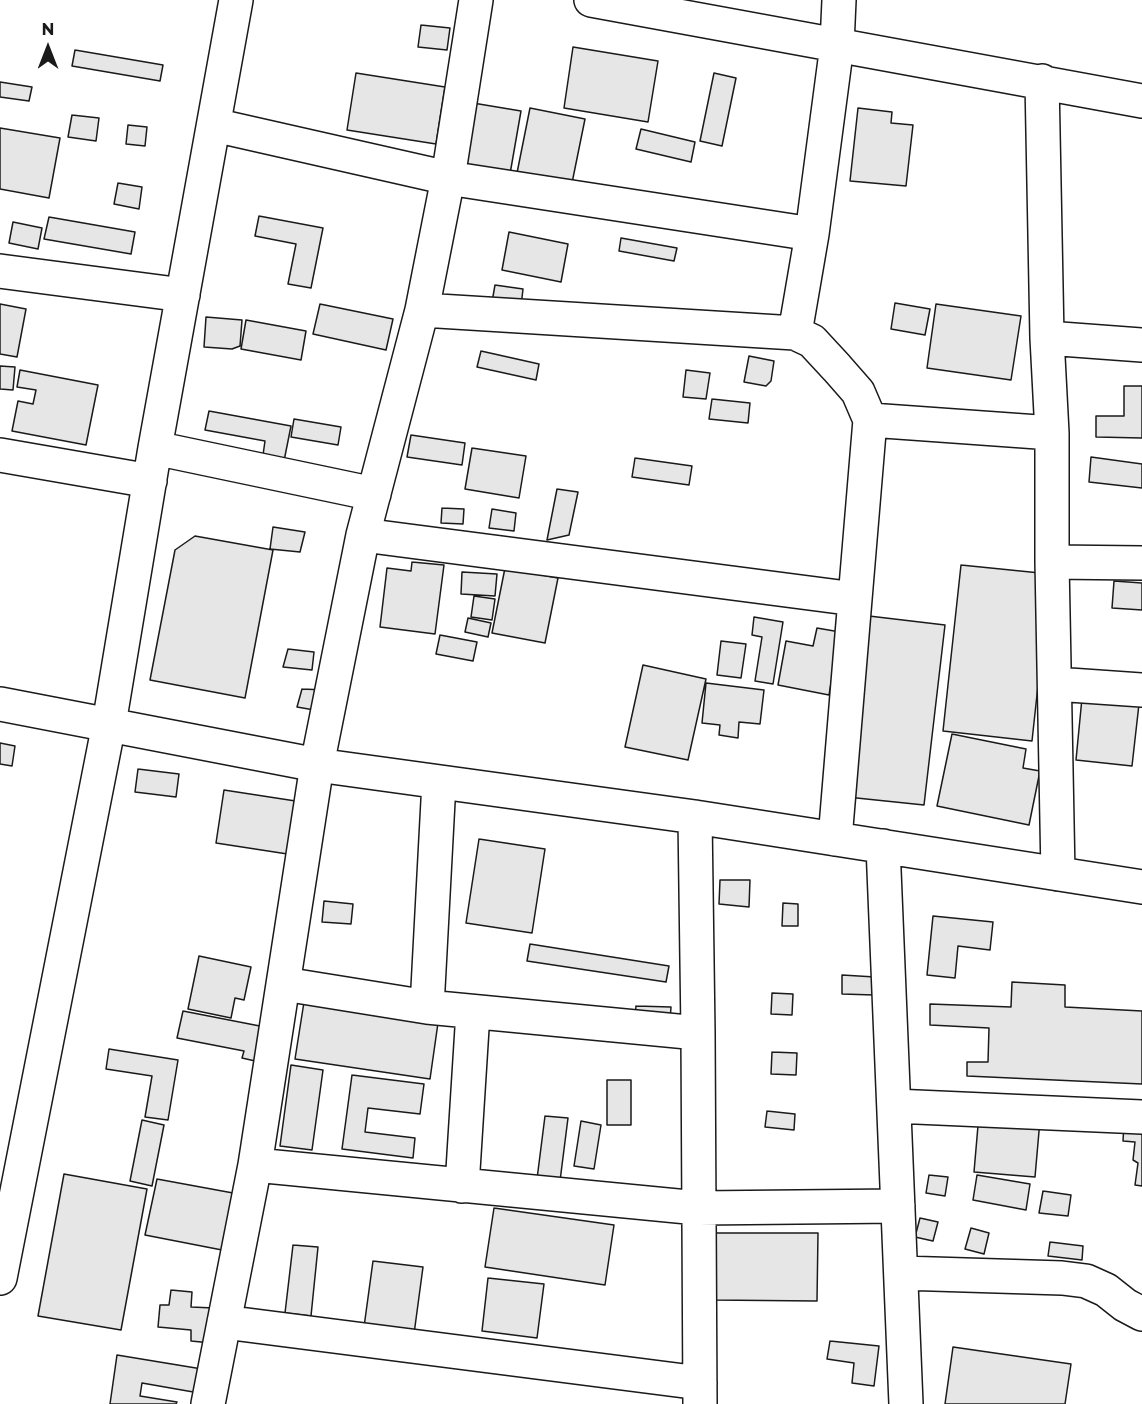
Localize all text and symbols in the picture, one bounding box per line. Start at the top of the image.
north arrow [18,18,78,78]
text: N [42,20,54,39]

